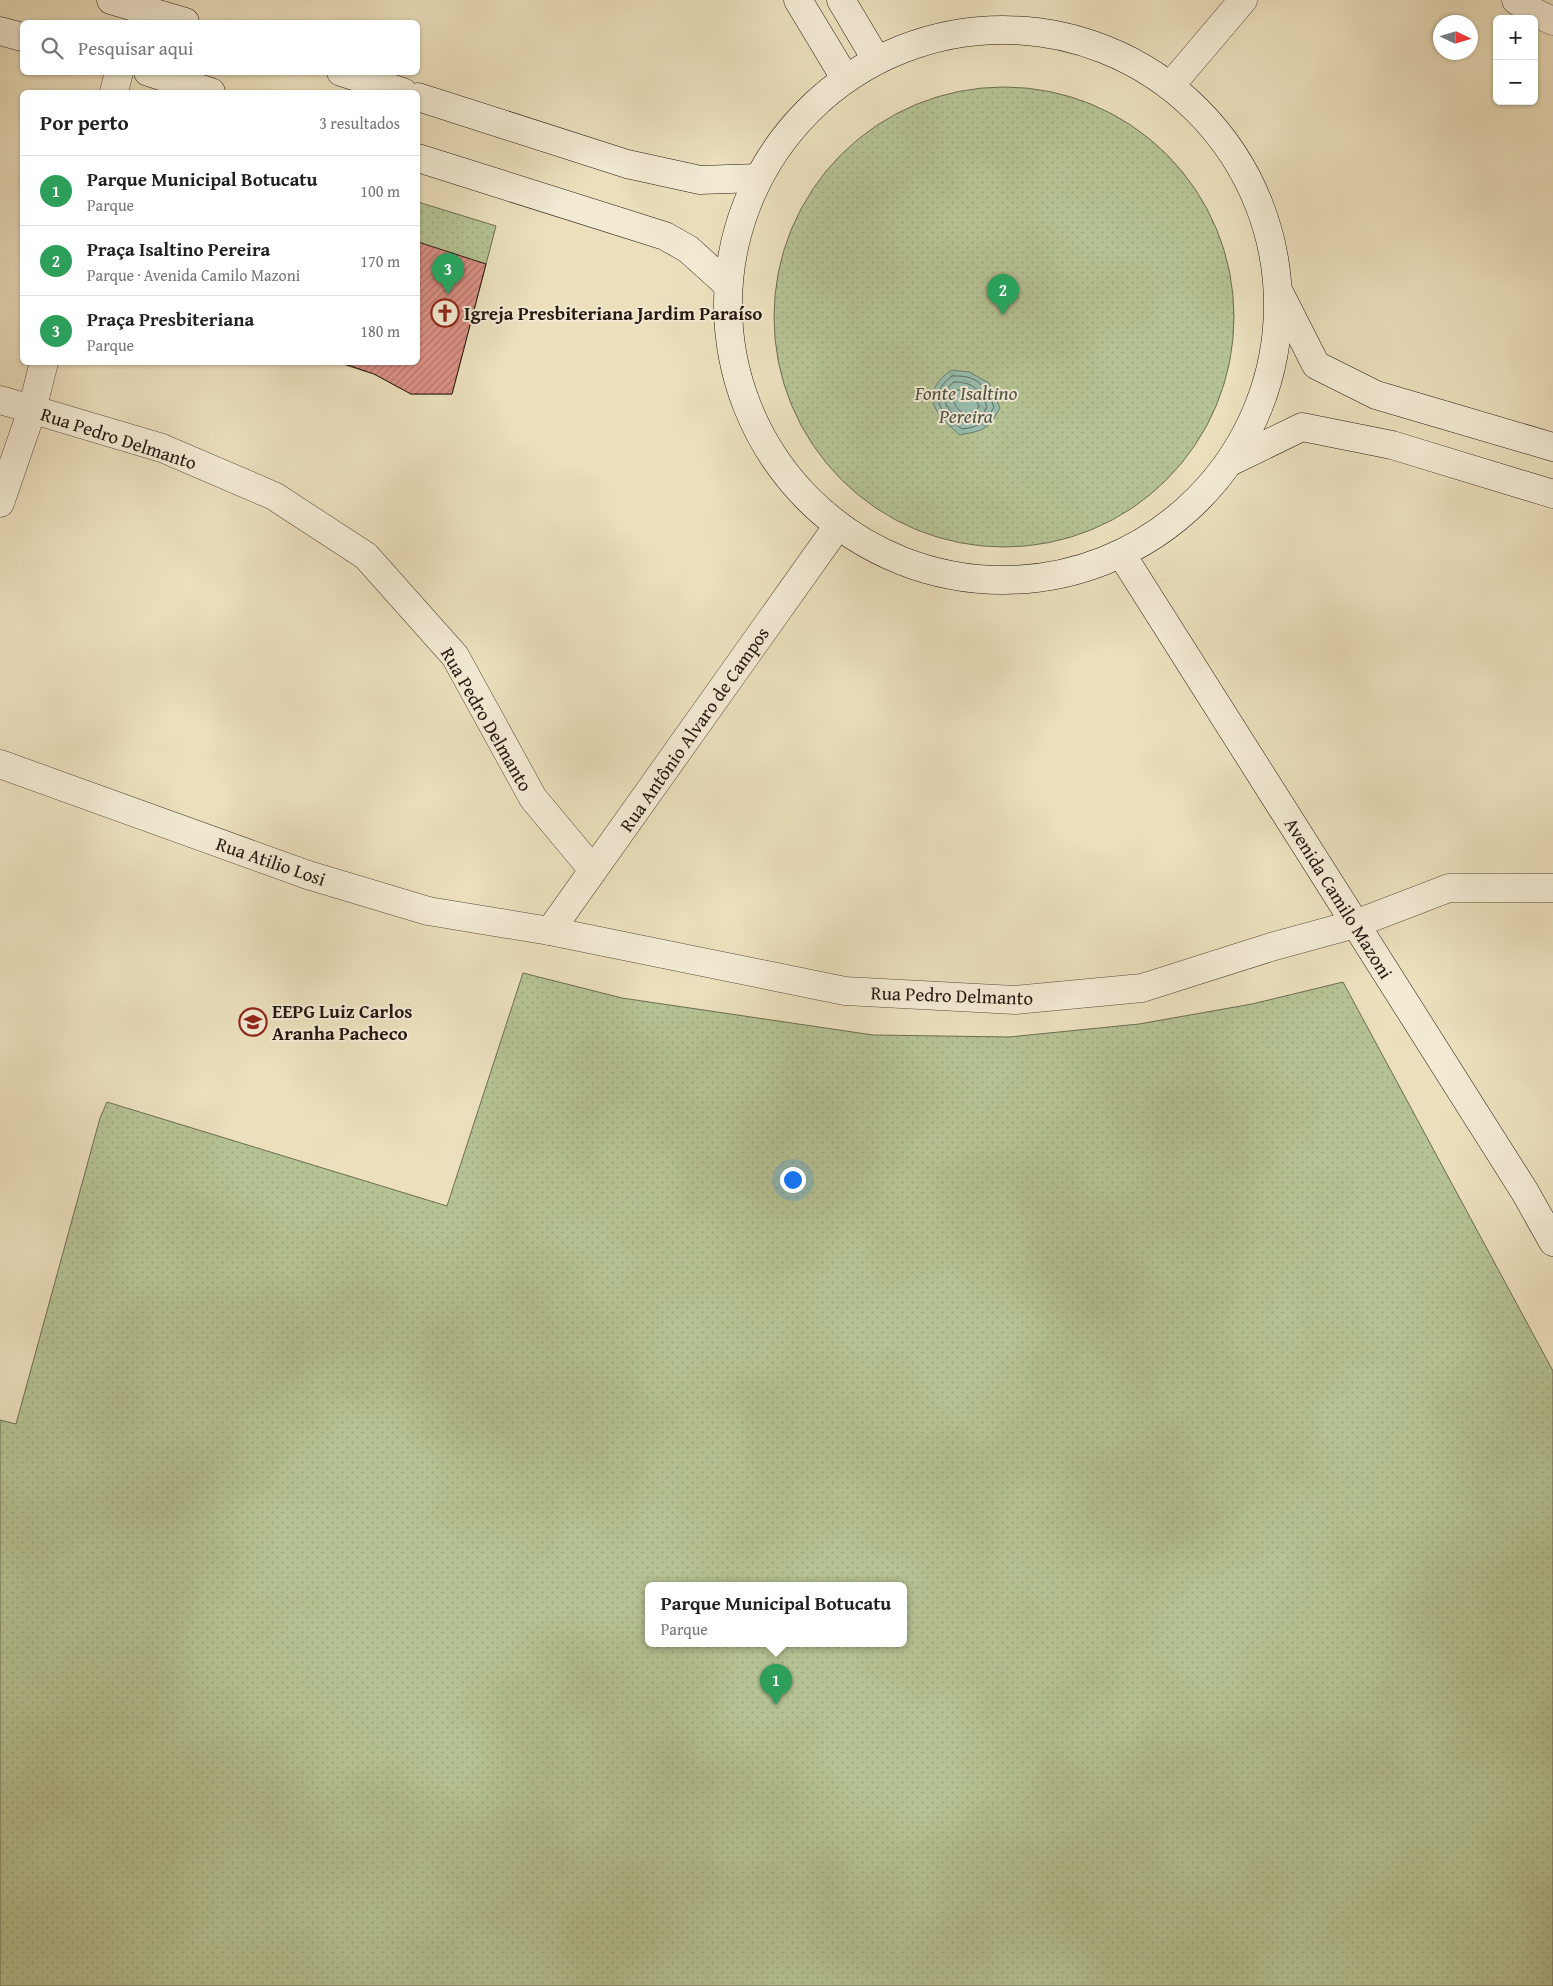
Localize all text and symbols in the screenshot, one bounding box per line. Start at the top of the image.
north arrow [1433,15,1478,60]
map controls [1493,15,1538,105]
button: + [1493,15,1538,60]
search box [20,20,420,75]
icon: search [38,34,66,62]
text: Pesquisar aqui [78,34,193,62]
button: − [1493,60,1538,105]
text: Por perto [40,107,129,138]
text: 3 resultados [319,111,400,135]
text: Parque Municipal Botucatu [87,165,317,193]
text: 1 [52,179,60,203]
text: 100 m [360,179,400,203]
text: Parque [87,193,134,217]
text: Praça Isaltino Pereira [87,235,270,263]
text: 2 [52,249,60,273]
text: 170 m [360,249,400,273]
pin: 3 [432,253,464,294]
text: Parque · Avenida Camilo Mazoni [87,263,300,287]
pin: 2 [987,274,1019,315]
church icon: Igreja Presbiteriana Jardim Paraíso [430,298,460,328]
place label: Igreja Presbiteriana Jardim Paraíso [464,299,762,327]
text: Praça Presbiteriana [87,305,254,333]
text: 3 [52,319,60,343]
text: 180 m [360,319,400,343]
text: Parque [87,333,134,357]
water label: Fonte Isaltino Pereira [914,378,1018,430]
street label: Rua Pedro Delmanto [37,400,201,476]
street label: Rua Antônio Alvaro de Campos [612,621,776,837]
street label: Rua Pedro Delmanto [434,642,540,796]
street label: Avenida Camilo Mazoni [1278,812,1400,984]
street label: Rua Atilio Losi [212,829,330,893]
street label: Rua Pedro Delmanto [870,978,1034,1012]
place label: EEPG Luiz Carlos Aranha Pacheco [272,997,412,1047]
school or university icon: EEPG Luiz Carlos Aranha Pacheco [238,1007,268,1037]
your location [780,1167,806,1193]
popup [645,1582,907,1647]
text: Parque Municipal Botucatu [661,1589,891,1617]
text: Parque [661,1617,708,1641]
pin: 1 [760,1664,792,1705]

